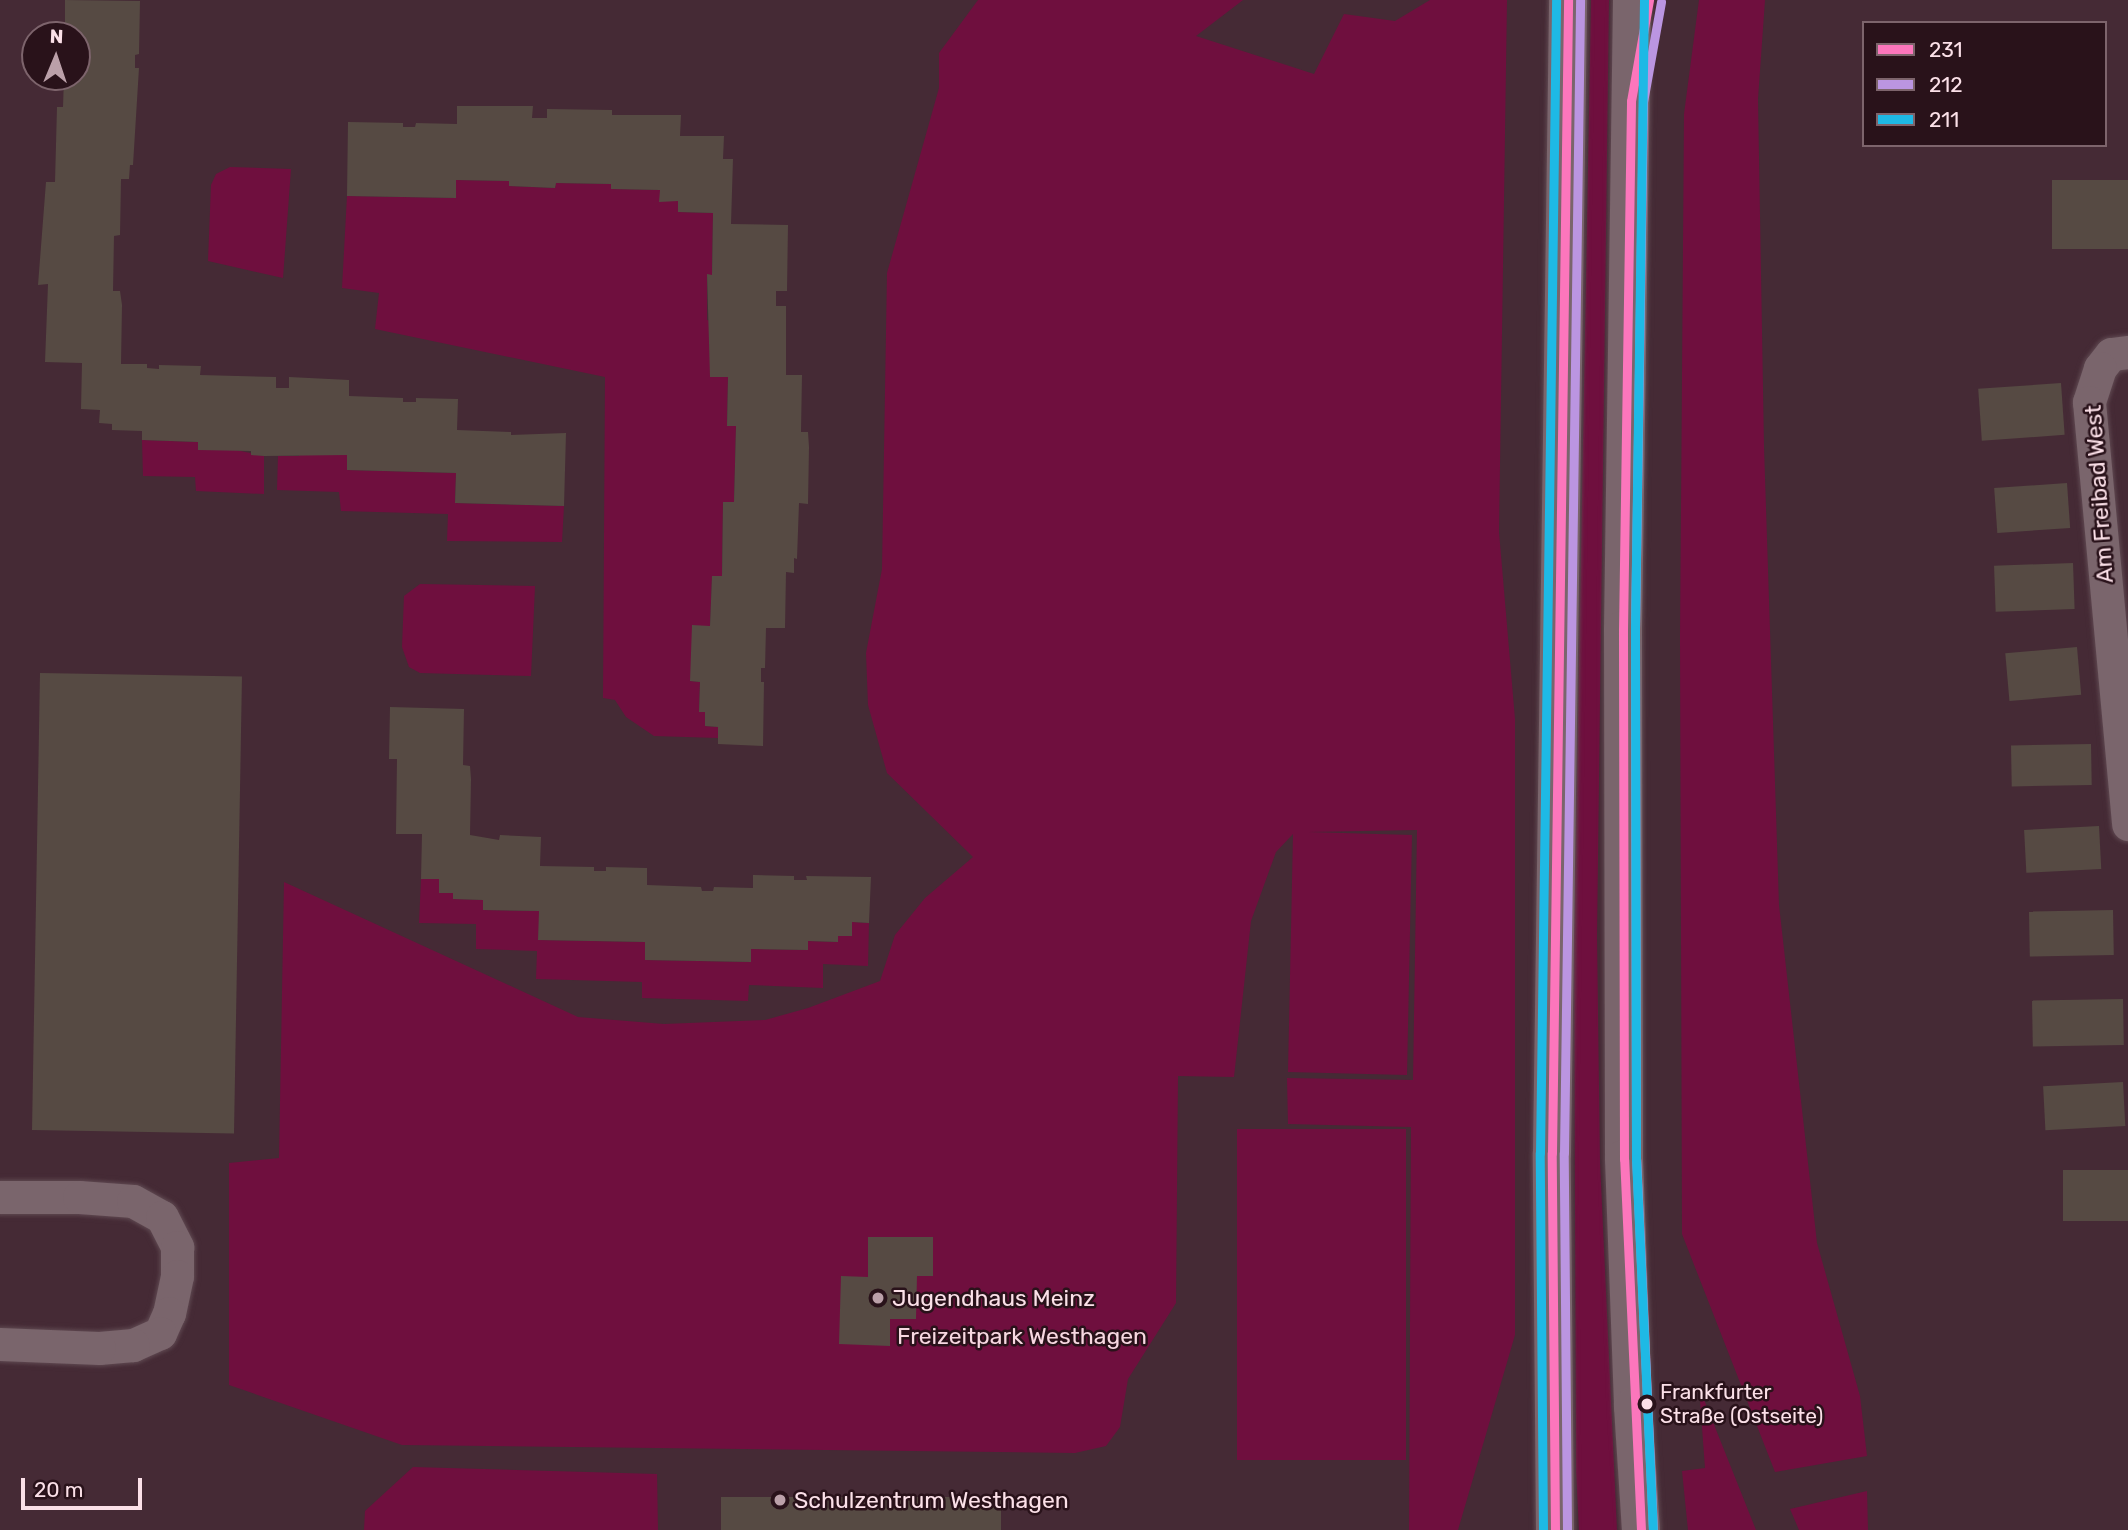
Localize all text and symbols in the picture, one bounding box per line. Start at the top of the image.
north arrow [21,21,91,91]
legend [1862,21,2107,147]
text: N [49,25,64,48]
text: 231 [1929,37,1963,62]
text: 212 [1929,72,1963,97]
text: 211 [1929,107,1959,132]
street label: Am Freibad West [2079,404,2119,584]
place label: Jugendhaus Meinz [892,1284,1095,1312]
marker: Jugendhaus Meinz [870,1290,886,1306]
park label: Freizeitpark Westhagen [897,1322,1147,1350]
place label: Frankfurter Straße (Ostseite) [1660,1379,1823,1429]
marker: Frankfurter Straße (Ostseite) [1640,1397,1654,1411]
scale bar [24,1464,145,1508]
text: 20 m [34,1477,83,1502]
place label: Schulzentrum Westhagen [794,1486,1069,1514]
marker: Schulzentrum Westhagen [772,1492,788,1508]

